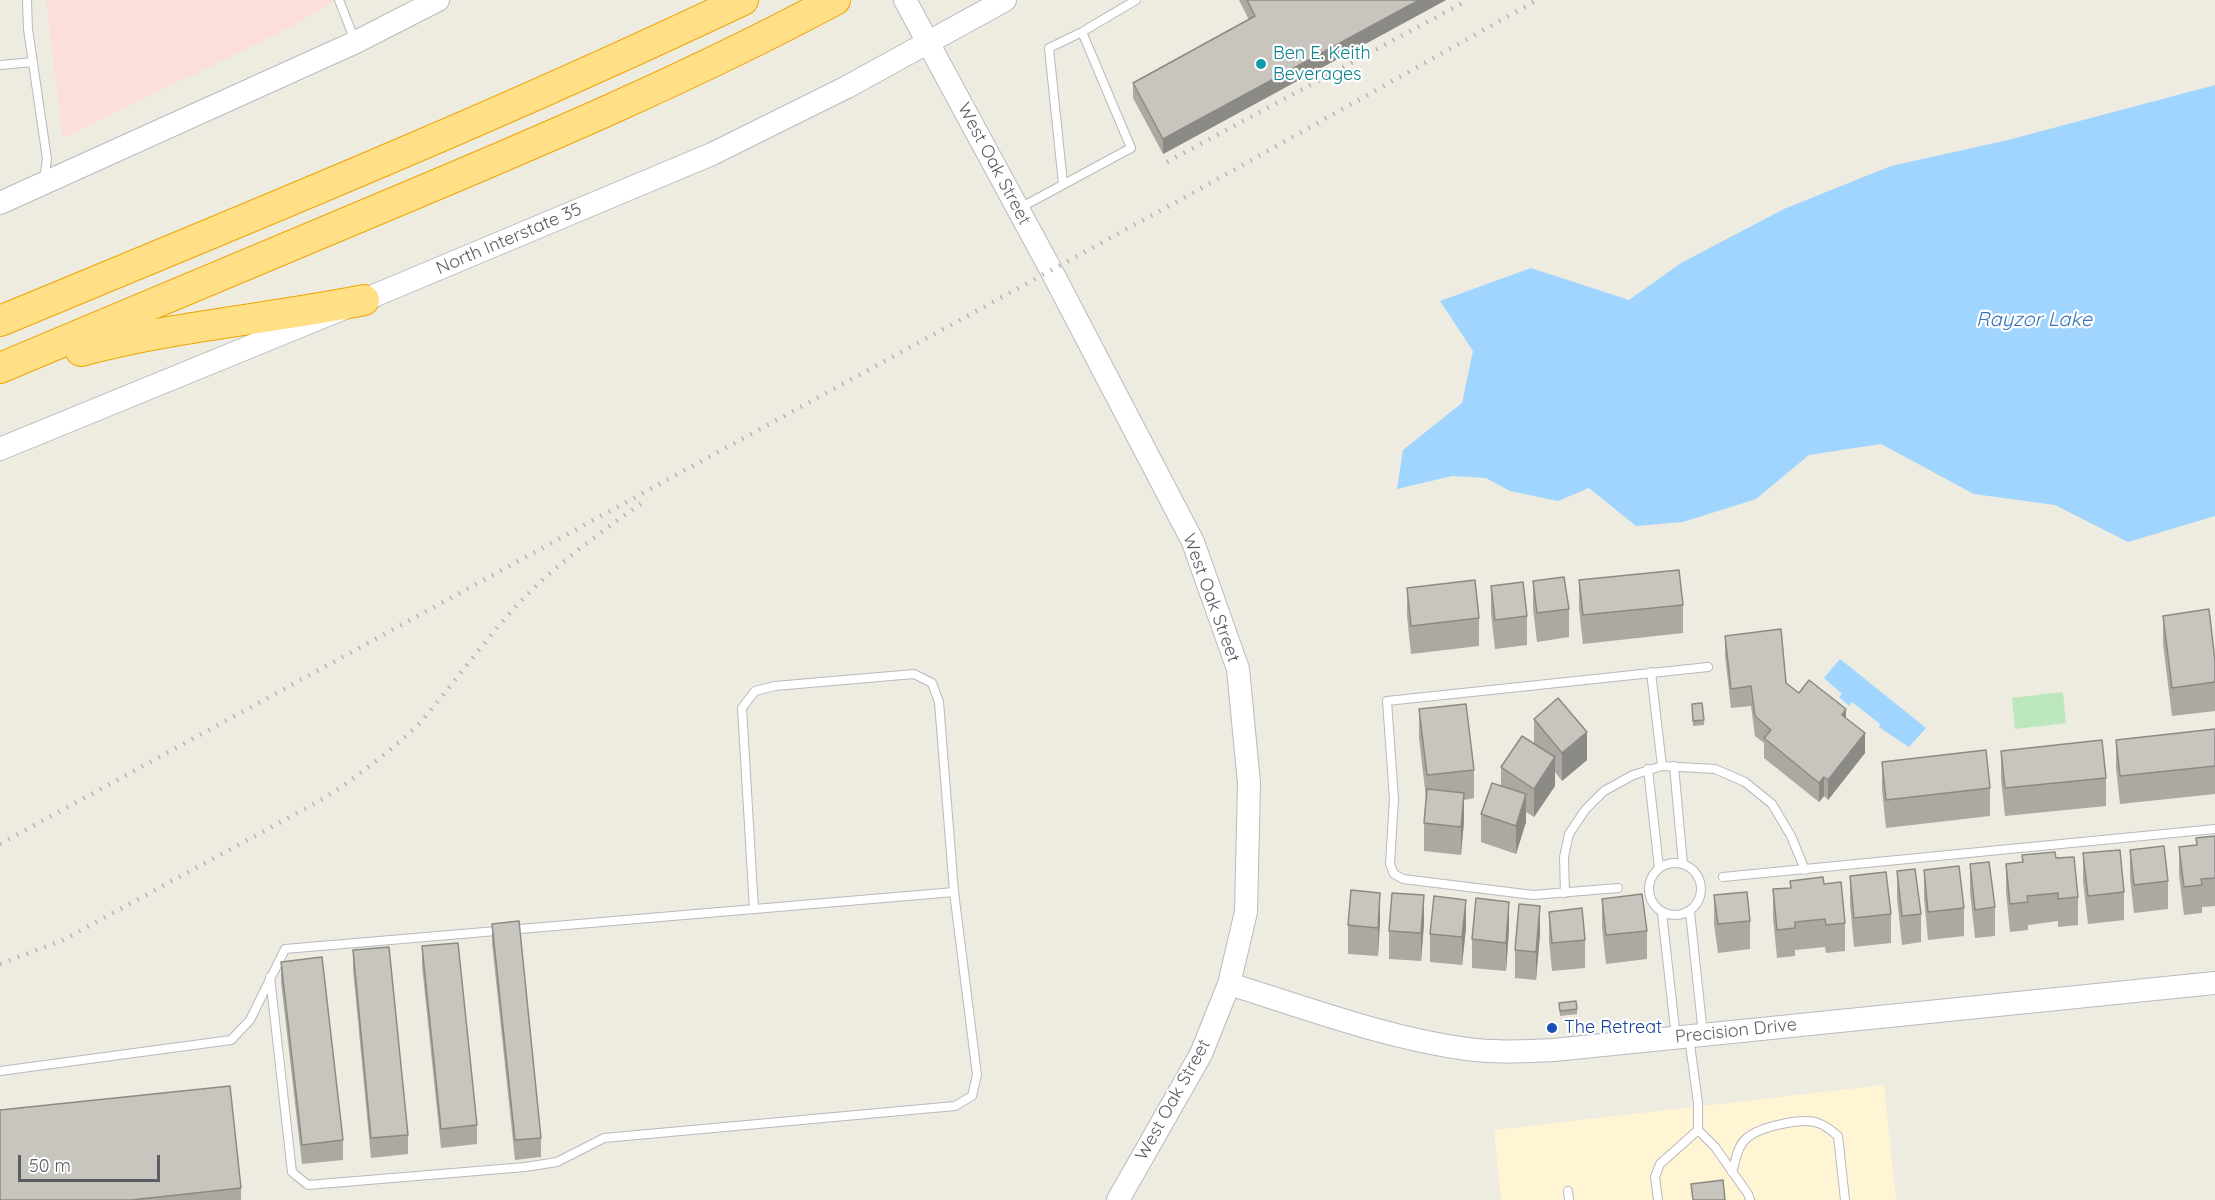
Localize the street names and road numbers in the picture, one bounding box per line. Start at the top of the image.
street label: West Oak Street [953,99,1035,229]
street label: North Interstate 35 [433,199,585,279]
street label: West Oak Street [1178,531,1244,665]
street label: Precision Drive [1674,1014,1798,1048]
street label: West Oak Street [1131,1036,1215,1164]

